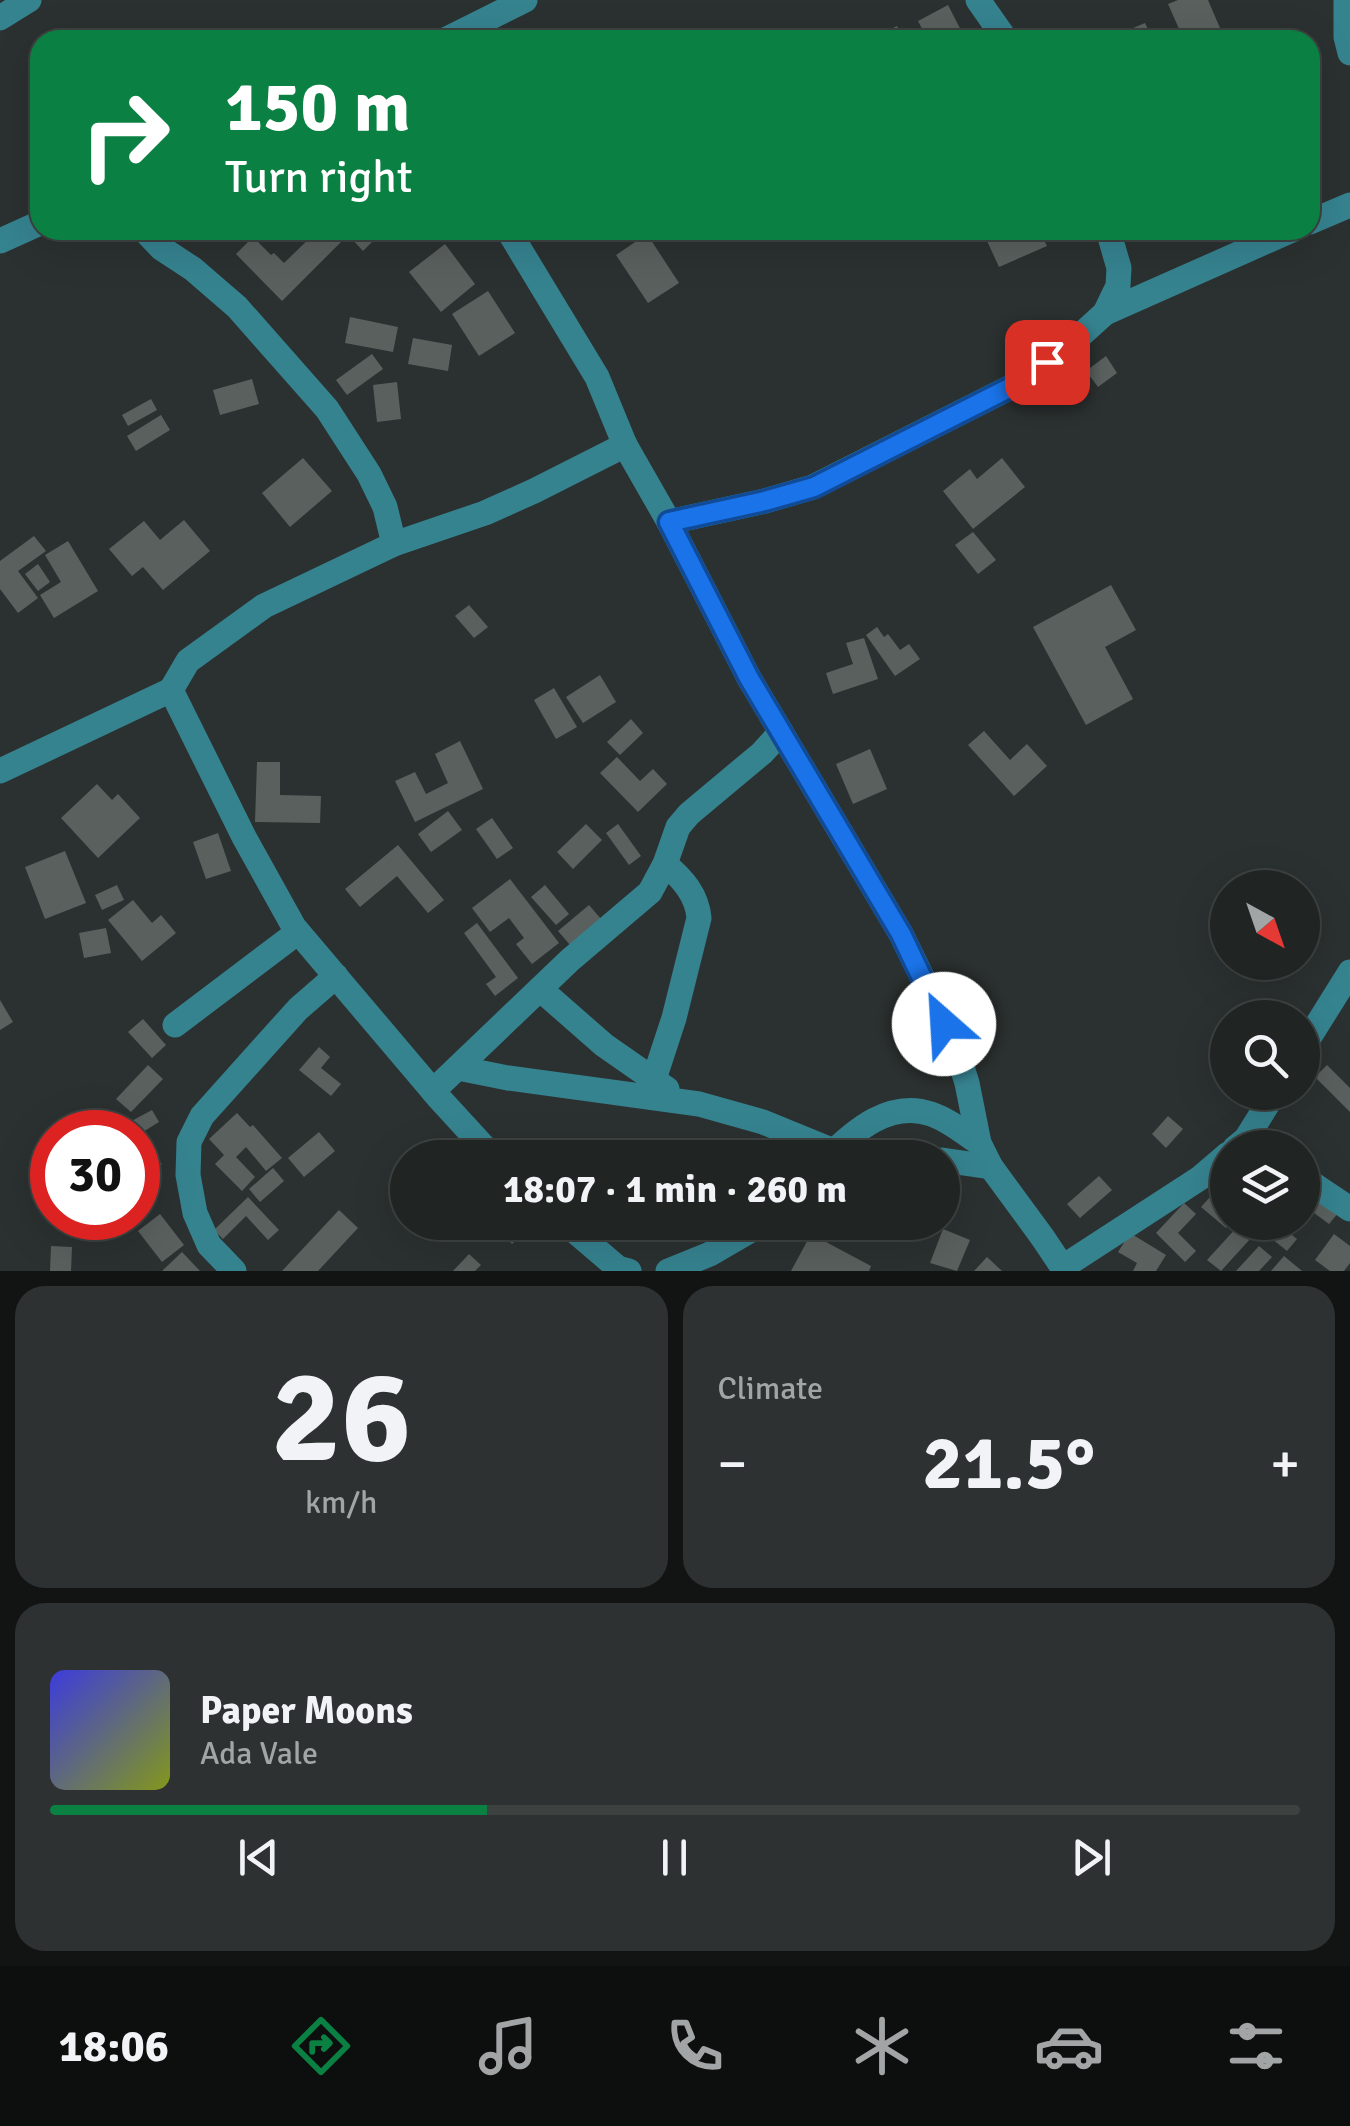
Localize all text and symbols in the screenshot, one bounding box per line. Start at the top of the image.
text: 150 m [225,64,410,150]
icon: right [60,70,190,200]
text: Turn right [225,150,413,205]
pin [1005,320,1090,405]
icon: arrive [1020,335,1075,390]
north arrow [1210,870,1320,980]
map controls [1210,870,1320,1240]
position arrow [892,972,996,1076]
button: search [1210,1000,1320,1110]
speed limit sign: 30 [30,1110,160,1240]
button: layers [1210,1130,1320,1240]
text: 18:07 · 1 min · 260 m [503,1166,847,1213]
text: 26 [271,1338,411,1498]
text: Climate [718,1369,823,1408]
text: 21.5° [922,1417,1095,1510]
text: − [718,1430,747,1498]
text: + [1270,1430,1300,1498]
text: km/h [305,1483,377,1522]
text: Paper Moons [200,1687,413,1734]
text: Ada Vale [200,1734,318,1773]
icon: previous [231,1830,286,1885]
icon: pause [647,1830,702,1885]
icon: next [1064,1830,1119,1885]
icon: directions [286,2011,356,2081]
icon: music [473,2011,543,2081]
icon: phone [660,2011,730,2081]
icon: climate [847,2011,917,2081]
icon: car [1034,2011,1104,2081]
icon: filters [1221,2011,1291,2081]
text: 18:06 [59,2019,169,2074]

